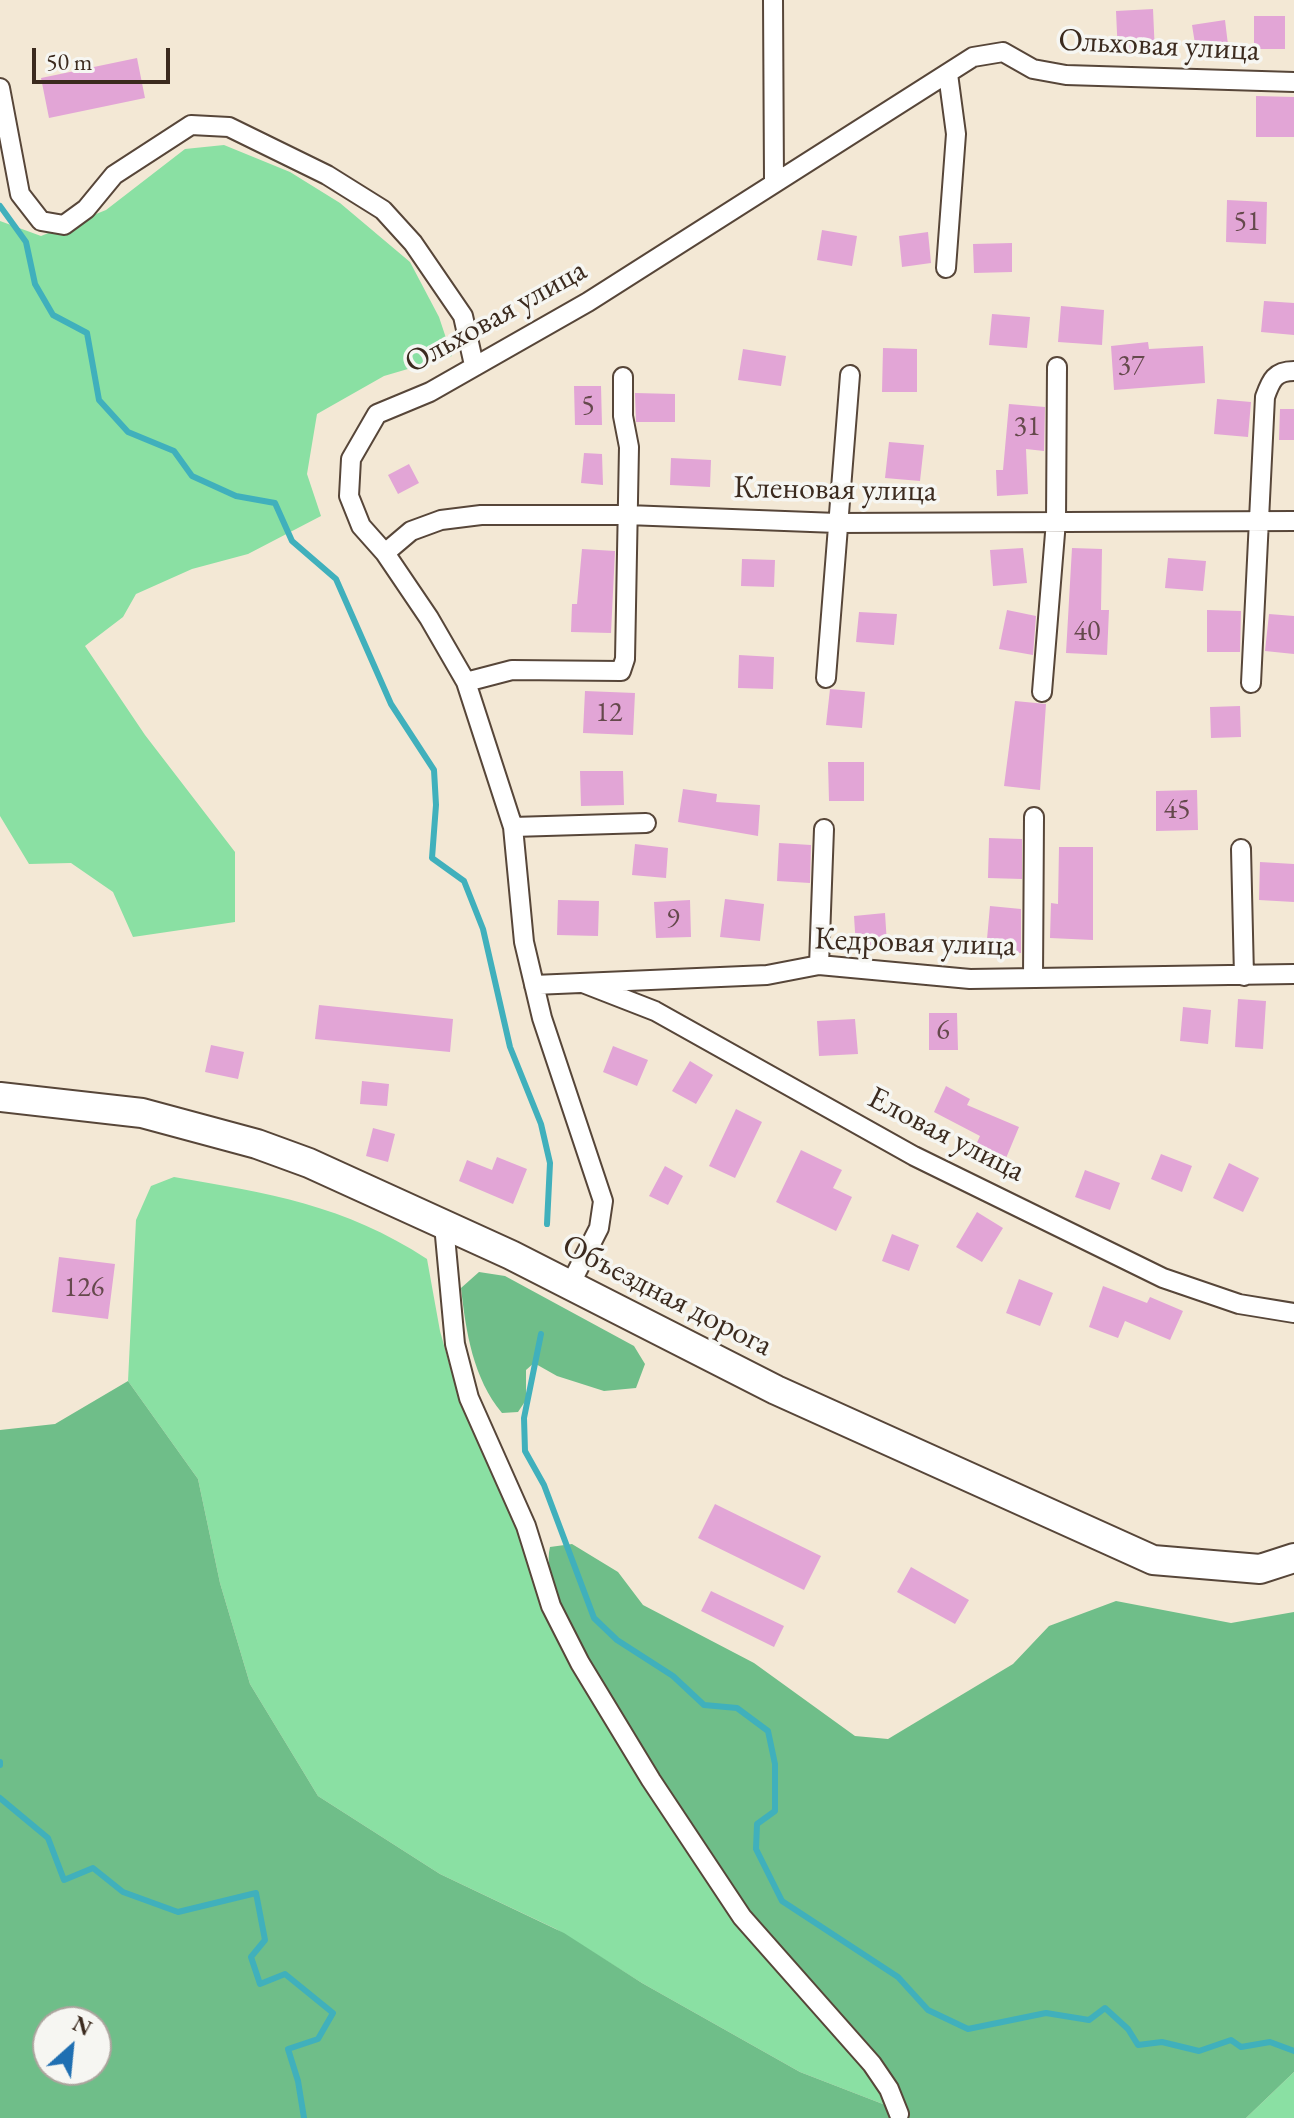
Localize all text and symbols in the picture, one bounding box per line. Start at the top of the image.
street label: Ольховая улица [1057,22,1261,70]
scale bar [36,32,174,82]
text: 50 m [46,46,93,77]
house number: 51 [1234,205,1260,239]
street label: Ольховая улица [399,251,593,383]
house number: 37 [1118,349,1144,383]
house number: 5 [581,389,595,423]
house number: 31 [1014,410,1040,444]
street label: Кленовая улица [733,469,937,511]
house number: 40 [1074,615,1100,649]
house number: 12 [596,696,622,730]
house number: 45 [1164,793,1190,827]
house number: 9 [666,902,680,936]
street label: Кедровая улица [814,920,1016,966]
house number: 6 [936,1014,950,1048]
street label: Еловая улица [861,1079,1031,1191]
street label: Объездная дорога [556,1227,778,1365]
house number: 126 [64,1271,104,1305]
north arrow [32,2006,112,2086]
text: N [68,2009,97,2043]

